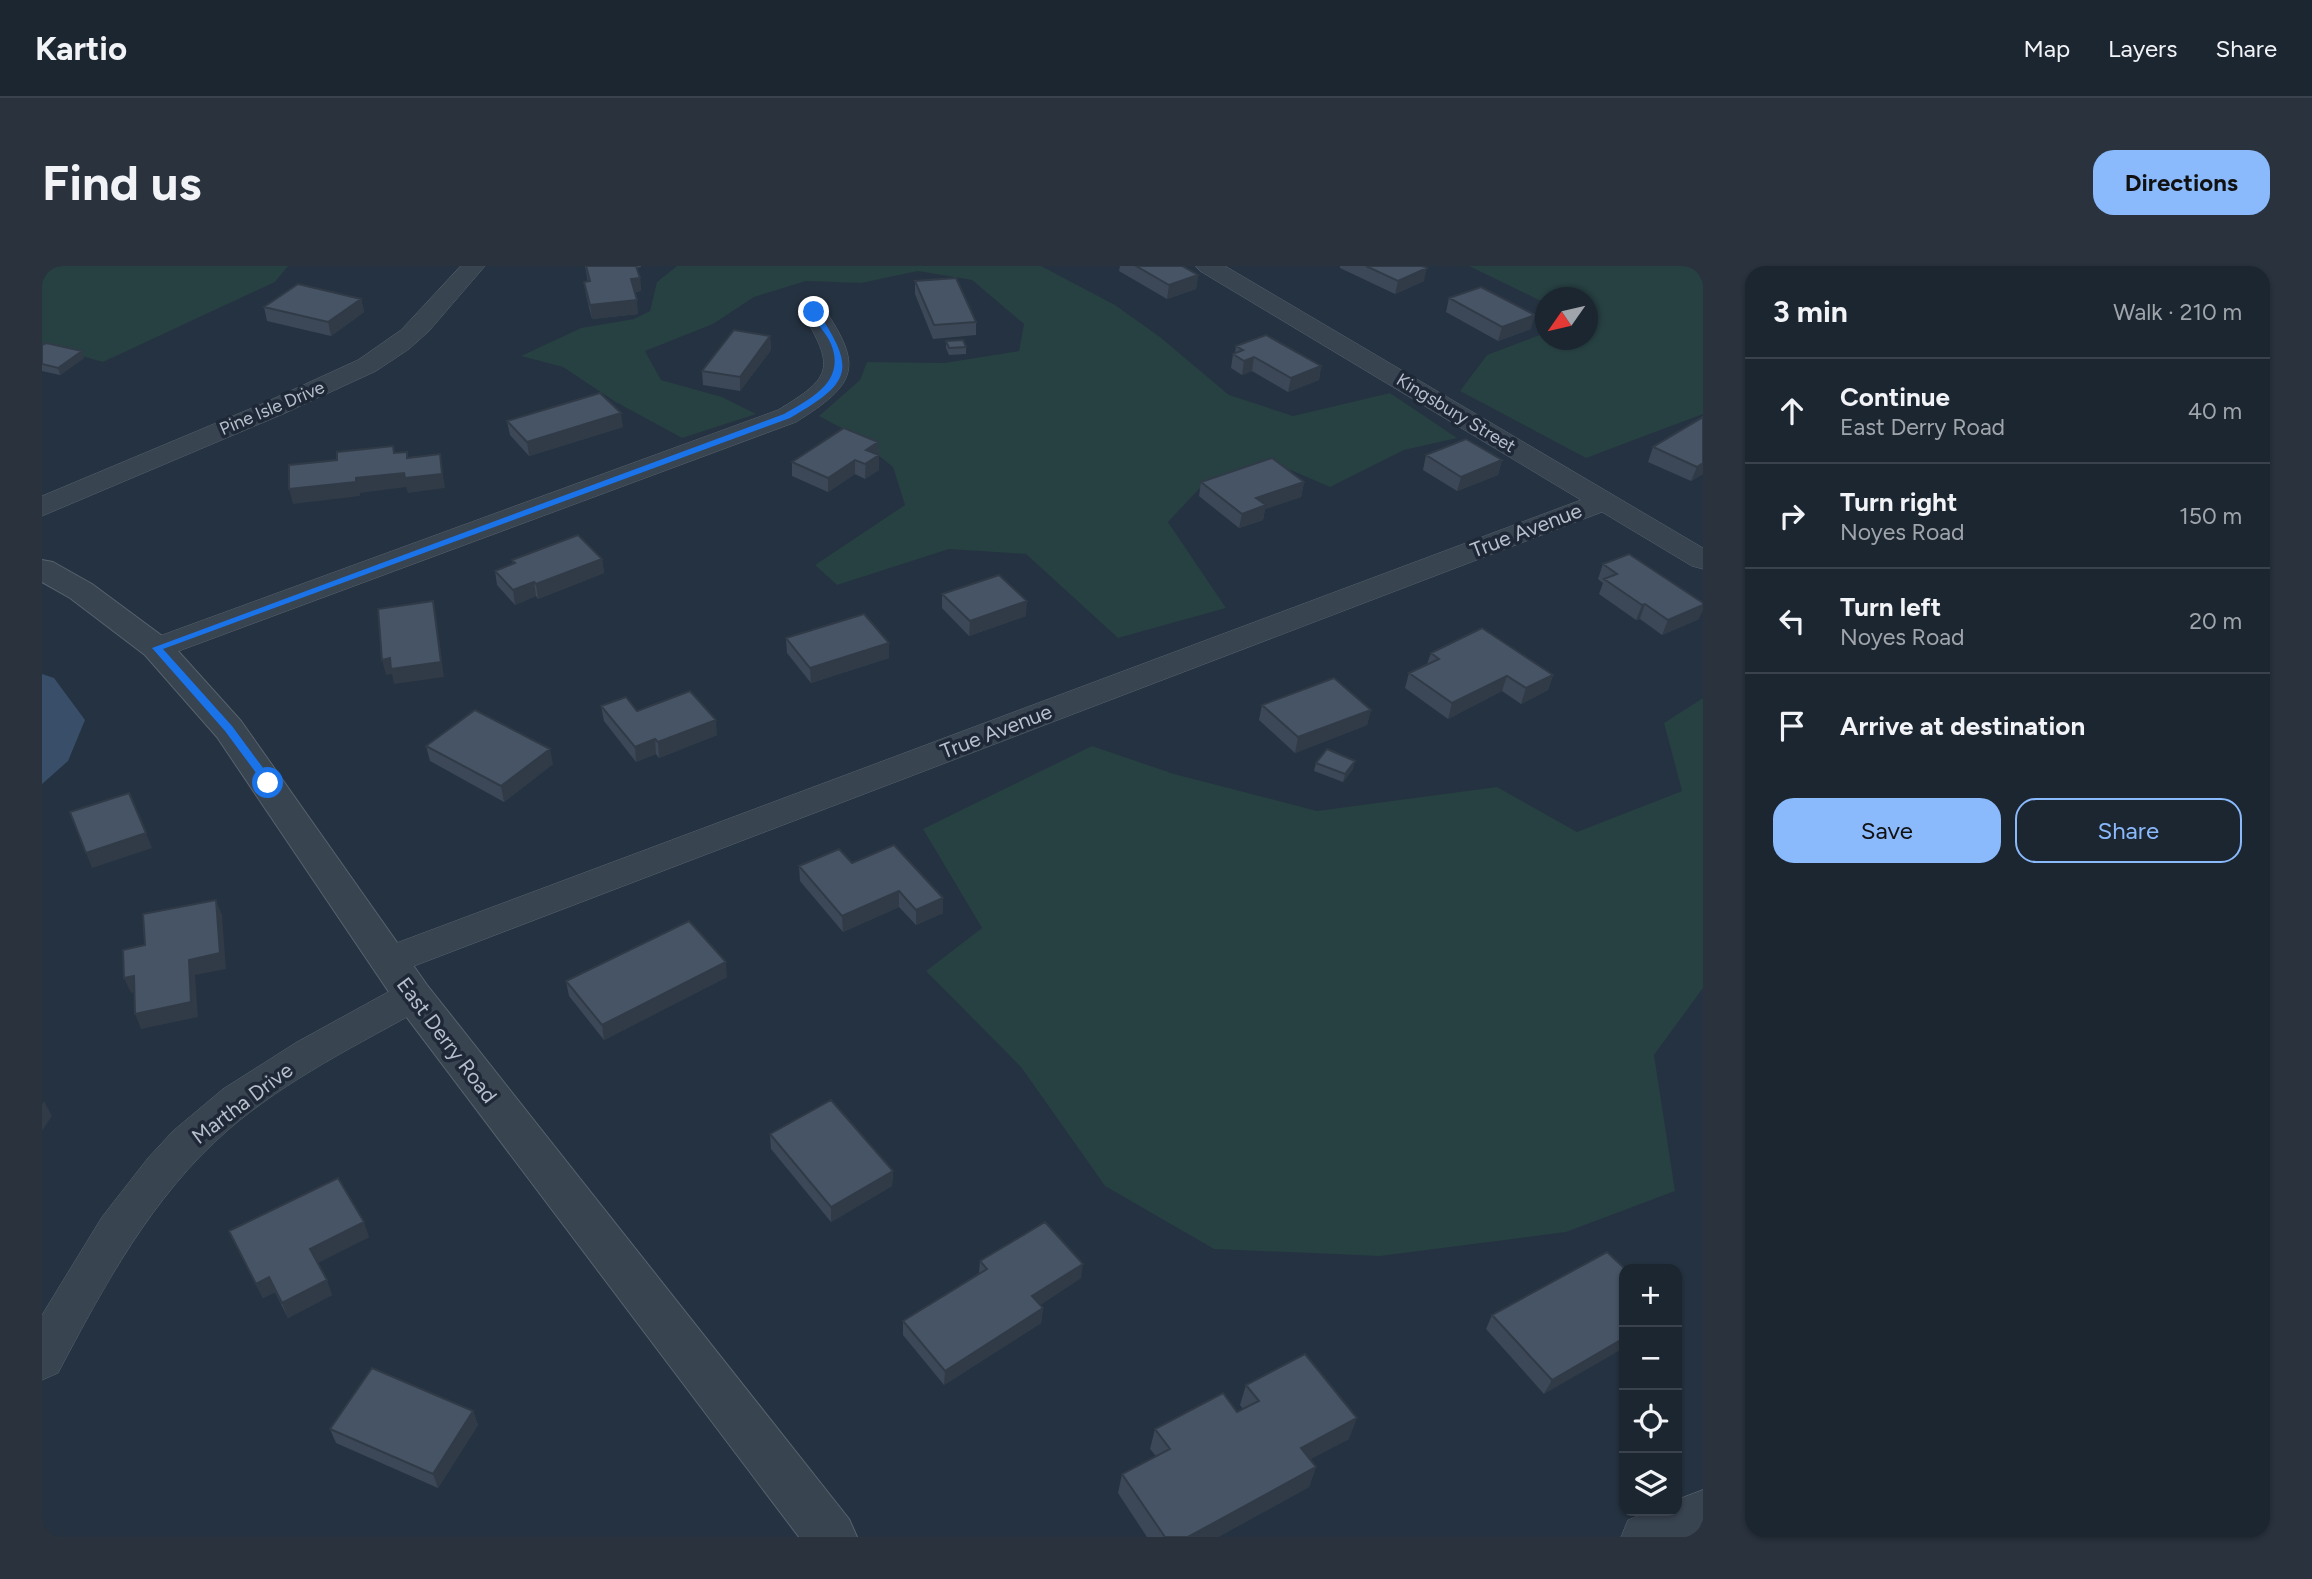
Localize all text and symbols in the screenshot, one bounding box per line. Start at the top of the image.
text: Kartio [35,29,127,68]
text: Map [2023,34,2070,63]
text: Layers [2108,34,2177,63]
text: Share [2215,34,2277,63]
button: Directions [2093,150,2270,215]
text: Find us [42,153,201,212]
north arrow [1535,287,1598,350]
text: 3 min [1773,293,1848,330]
route end [798,296,829,327]
text: Walk · 210 m [2113,298,2242,326]
street label: Kingsbury Street [1392,369,1520,457]
street label: Pine Isle Drive [216,376,328,440]
text: Continue [1840,381,1950,413]
icon: ahead [1773,392,1811,430]
text: 40 m [2188,397,2242,425]
text: East Derry Road [1840,413,2005,441]
text: Turn right [1840,486,1957,518]
street label: True Avenue [1467,497,1585,563]
icon: right [1773,497,1811,535]
text: 150 m [2179,502,2242,530]
text: Noyes Road [1840,518,1965,546]
text: Turn left [1840,591,1941,623]
icon: left [1773,602,1811,640]
text: 20 m [2189,607,2242,635]
text: Noyes Road [1840,623,1965,651]
street label: True Avenue [937,698,1055,764]
icon: arrive [1773,707,1811,745]
text: Arrive at destination [1840,710,2085,742]
route start [252,767,283,798]
button: Save [1773,798,2001,863]
button: Share [2015,798,2242,863]
street label: East Derry Road [392,972,502,1108]
street label: Martha Drive [187,1057,297,1149]
map controls [1619,1264,1682,1516]
button: + [1619,1264,1682,1327]
button: − [1619,1327,1682,1390]
button: locate [1619,1390,1682,1453]
button: layers [1619,1453,1682,1516]

